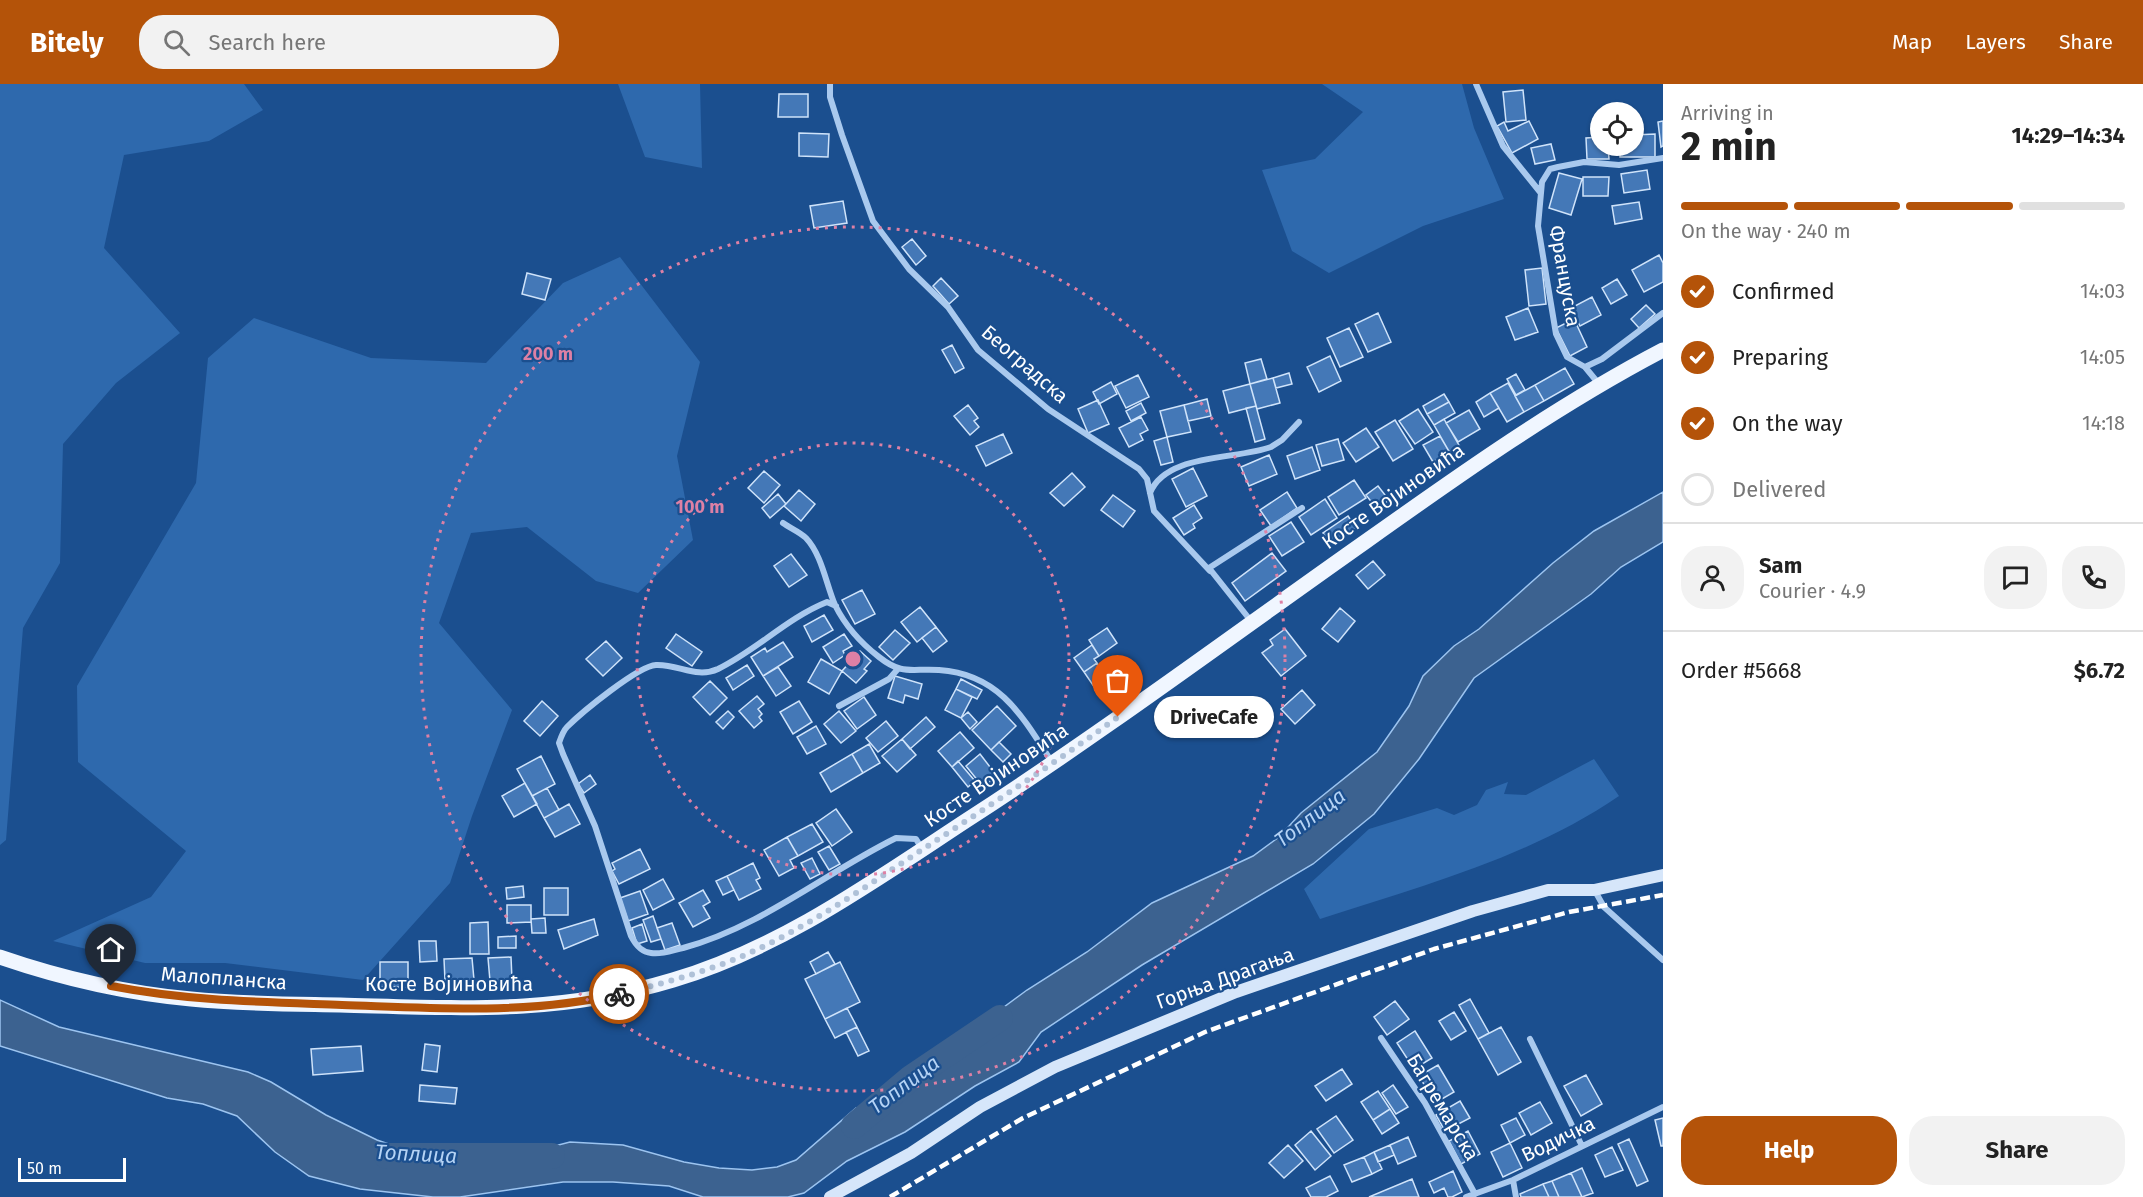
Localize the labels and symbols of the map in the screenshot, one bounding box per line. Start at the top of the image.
street label: Француска [1544,223,1586,329]
street label: Београдска [977,320,1073,408]
text: 200 m [523,343,573,365]
street label: Косте Војиновића [1317,438,1469,554]
text: 100 m [676,496,724,518]
centre of rings [843,649,863,669]
pin [1092,655,1143,717]
callout: DriveCafe [1154,696,1274,738]
street label: Косте Војиновића [919,718,1073,832]
water label: Топлица [1269,783,1351,853]
pin [85,924,136,986]
street label: Горња Драгања [1153,942,1297,1014]
street label: Малопланска [160,962,288,994]
courier [589,964,649,1024]
street label: Косте Војиновића [365,972,533,996]
street label: Багремарска [1402,1049,1484,1165]
water label: Топлица [863,1050,945,1120]
street label: Водичка [1517,1111,1599,1167]
water label: Топлица [374,1139,458,1169]
scale bar [18,1155,126,1182]

